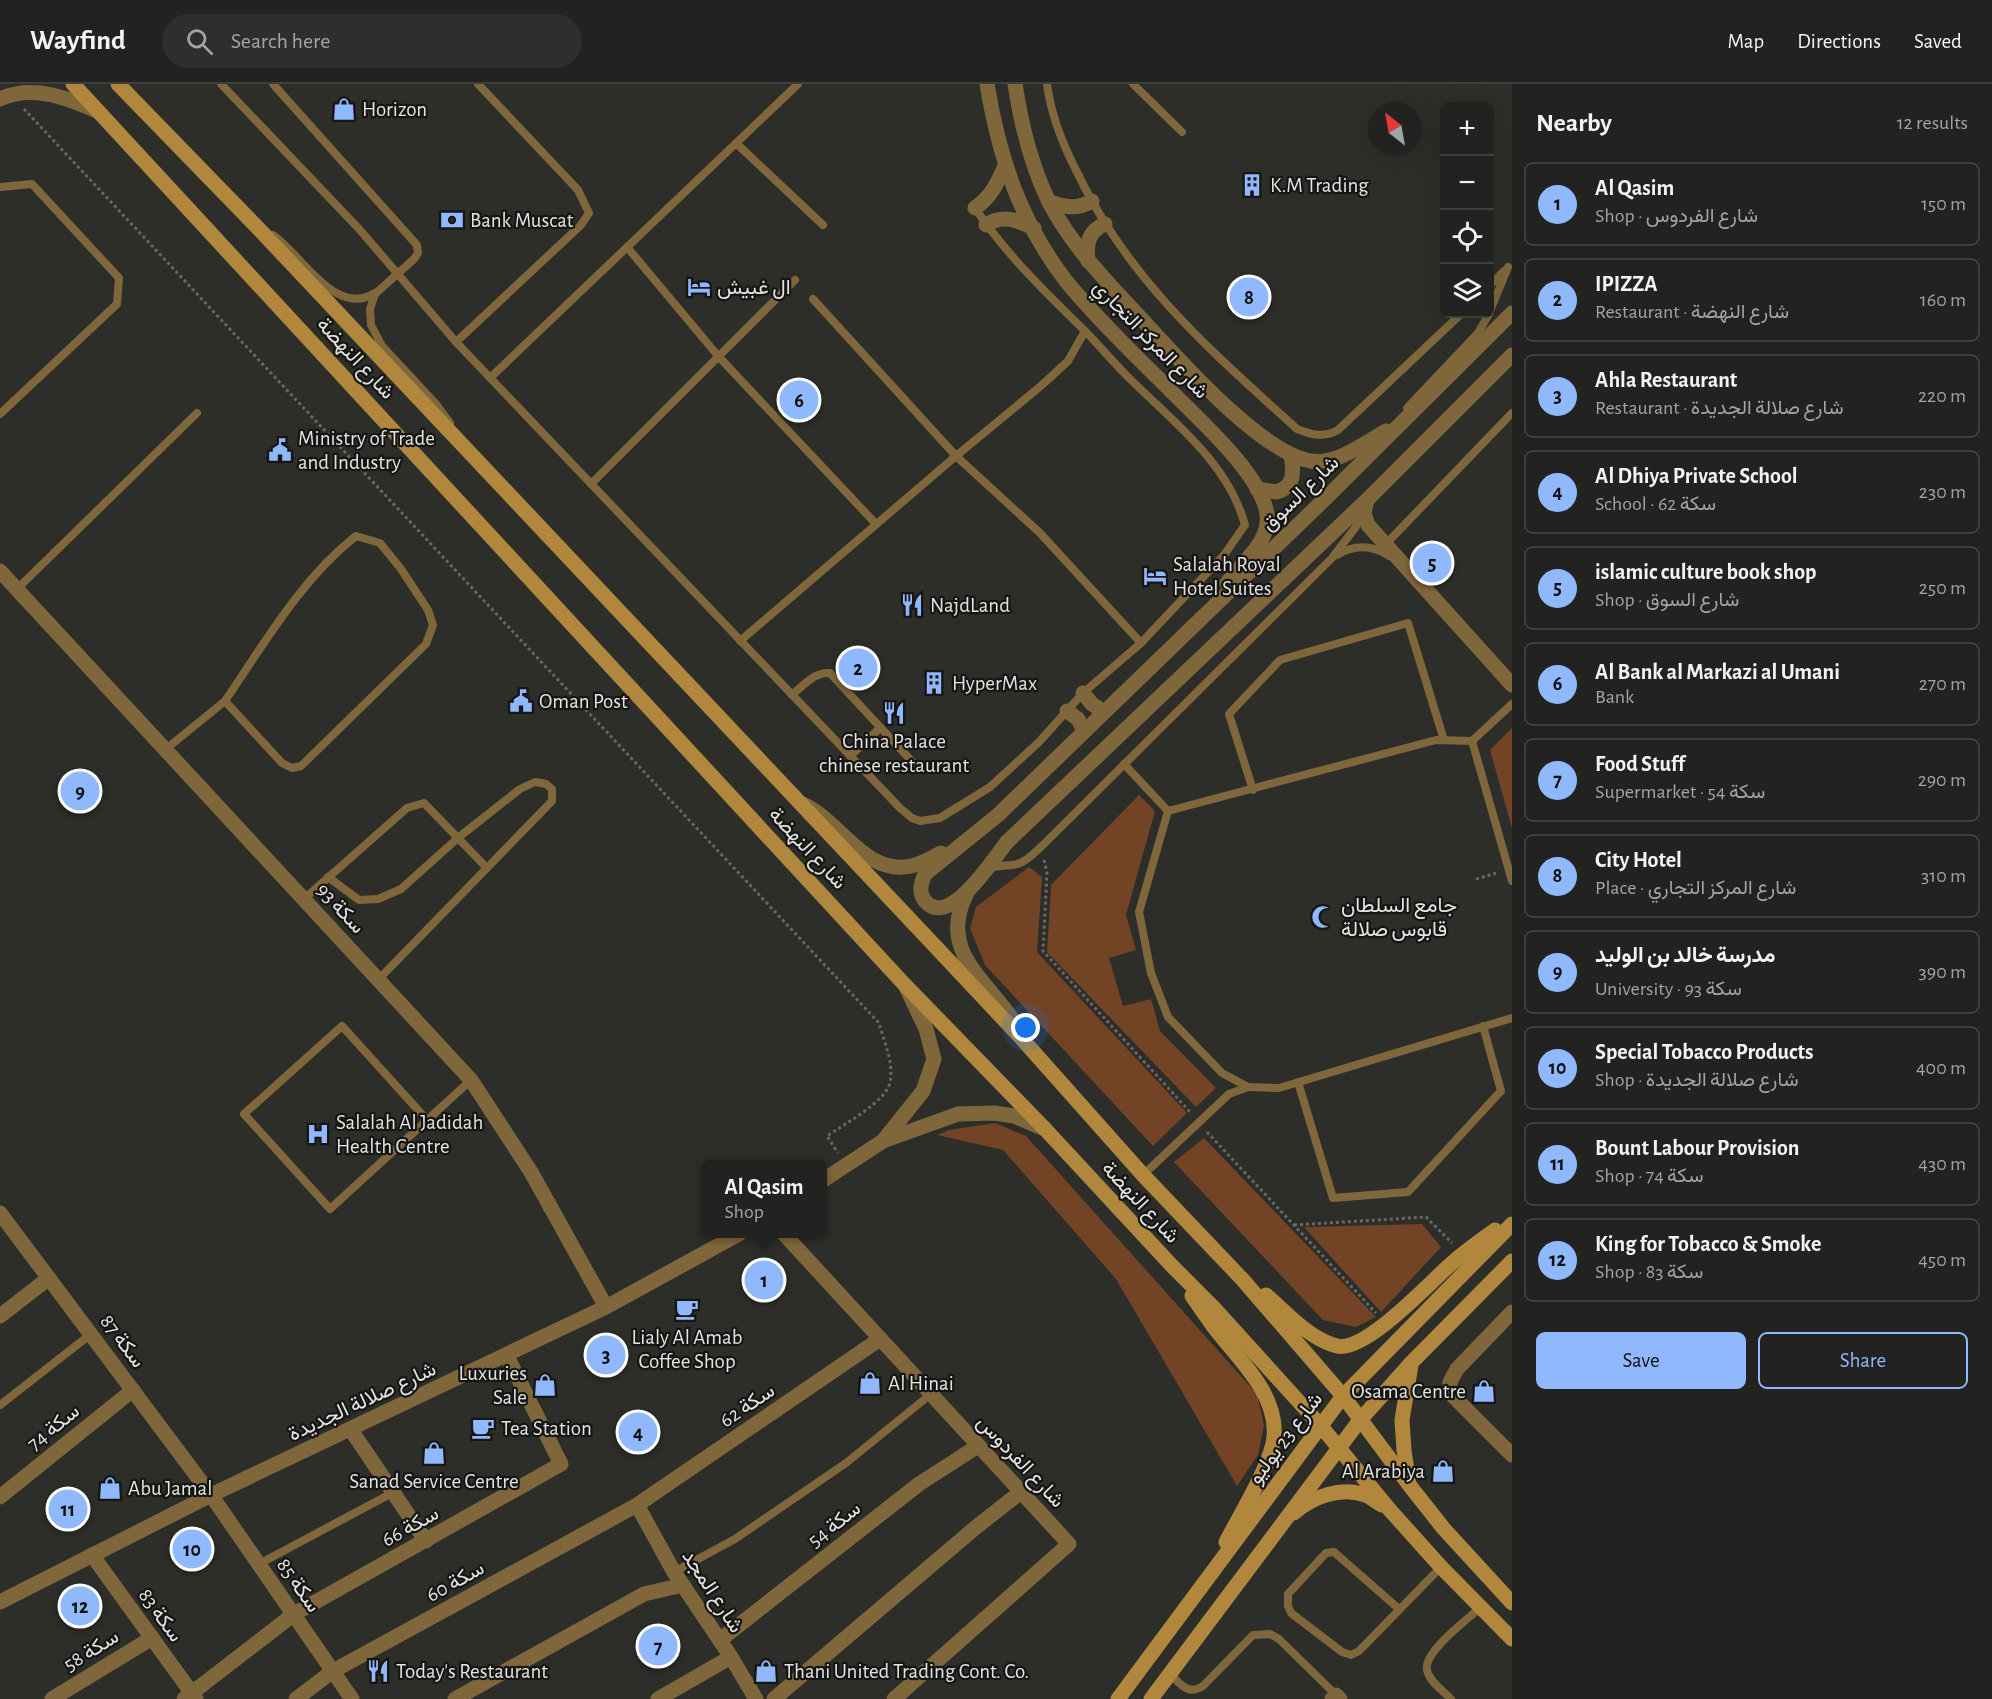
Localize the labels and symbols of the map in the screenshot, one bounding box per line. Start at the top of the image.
shop icon: Horizon [331,96,357,122]
place label: Horizon [362,99,427,120]
north arrow [1368,102,1422,156]
building icon: K.M Trading [1239,172,1265,198]
place label: K.M Trading [1270,175,1369,196]
bank icon: Bank Muscat [439,207,465,233]
place label: Bank Muscat [470,210,574,231]
hotel icon: ال غبيش [686,274,712,300]
pin: 8 [1230,274,1268,320]
street label: شارع المركز التجاري [1085,276,1212,407]
place label: ال غبيش [717,277,791,299]
street label: شارع النهضة [311,313,398,405]
pin: 6 [780,378,818,422]
place label: Ministry of Trade and Industry [298,428,435,473]
public building icon: Ministry of Trade and Industry [267,437,293,463]
street label: شارع السوق [1258,452,1345,537]
pin: 5 [1412,540,1452,586]
place label: Salalah Royal Hotel Suites [1173,554,1281,599]
hotel icon: Salalah Royal Hotel Suites [1142,563,1168,589]
restaurant icon: NajdLand [899,592,925,618]
place label: NajdLand [930,595,1010,616]
pin: 2 [838,646,878,690]
building icon: HyperMax [921,670,947,696]
place label: HyperMax [952,673,1037,694]
public building icon: Oman Post [508,688,534,714]
place label: Oman Post [539,691,628,712]
restaurant icon: China Palace chinese restaurant [881,700,907,726]
place label: China Palace chinese restaurant [819,731,969,776]
pin: 9 [60,768,100,814]
street label: شارع النهضة [763,803,850,895]
street label: سكة 93 [312,879,369,938]
place label: جامع السلطان قابوس صلالة [1341,895,1457,942]
mosque icon: جامع السلطان قابوس صلالة [1310,904,1336,930]
your location [1011,1013,1040,1042]
place label: Salalah Al Jadidah Health Centre [336,1112,483,1157]
hospital icon: Salalah Al Jadidah Health Centre [305,1121,331,1147]
street label: شارع النهضة [1096,1157,1183,1249]
pin: 1 [744,1258,783,1302]
cafe icon: Lialy Al Amab Coffee Shop [674,1296,700,1322]
street label: سكة 87 [96,1311,149,1372]
place label: Lialy Al Amab Coffee Shop [631,1327,743,1372]
pin: 3 [586,1332,626,1378]
street label: شارع صلالة الجديدة [285,1358,441,1448]
place label: Luxuries Sale [459,1363,527,1408]
shop icon: Al Hinai [857,1370,883,1396]
shop icon: Luxuries Sale [532,1372,558,1398]
place label: Al Hinai [888,1373,954,1394]
shop icon: Osama Centre [1471,1378,1497,1404]
street label: سكة 62 [716,1380,778,1431]
place label: Osama Centre [1351,1381,1466,1402]
street label: شارع 23 يوليو [1244,1389,1329,1490]
street label: سكة 74 [23,1400,83,1455]
pin: 4 [618,1410,658,1454]
street label: شارع الفردوس [971,1411,1068,1514]
cafe icon: Tea Station [470,1415,496,1441]
place label: Tea Station [501,1418,592,1439]
shop icon: Sanad Service Centre [421,1440,447,1466]
shop icon: Al Arabiya [1430,1458,1456,1484]
place label: Al Arabiya [1342,1461,1425,1482]
place label: Sanad Service Centre [349,1471,519,1492]
shop icon: Abu Jamal [97,1475,123,1501]
place label: Abu Jamal [128,1478,212,1499]
pin: 11 [48,1486,88,1532]
street label: سكة 54 [804,1497,865,1551]
street label: سكة 66 [378,1502,442,1551]
pin: 10 [172,1526,212,1572]
street label: شارع المجد [676,1546,747,1638]
street label: سكة 85 [273,1555,325,1616]
street label: سكة 60 [423,1557,488,1606]
pin: 12 [60,1584,100,1628]
street label: سكة 83 [134,1585,187,1646]
pin: 7 [638,1624,678,1668]
street label: سكة 58 [60,1626,122,1675]
restaurant icon: Today's Restaurant [365,1658,391,1684]
shop icon: Thani United Trading Cont. Co. [753,1658,779,1684]
place label: Today's Restaurant [396,1661,548,1682]
place label: Thani United Trading Cont. Co. [784,1661,1029,1682]

